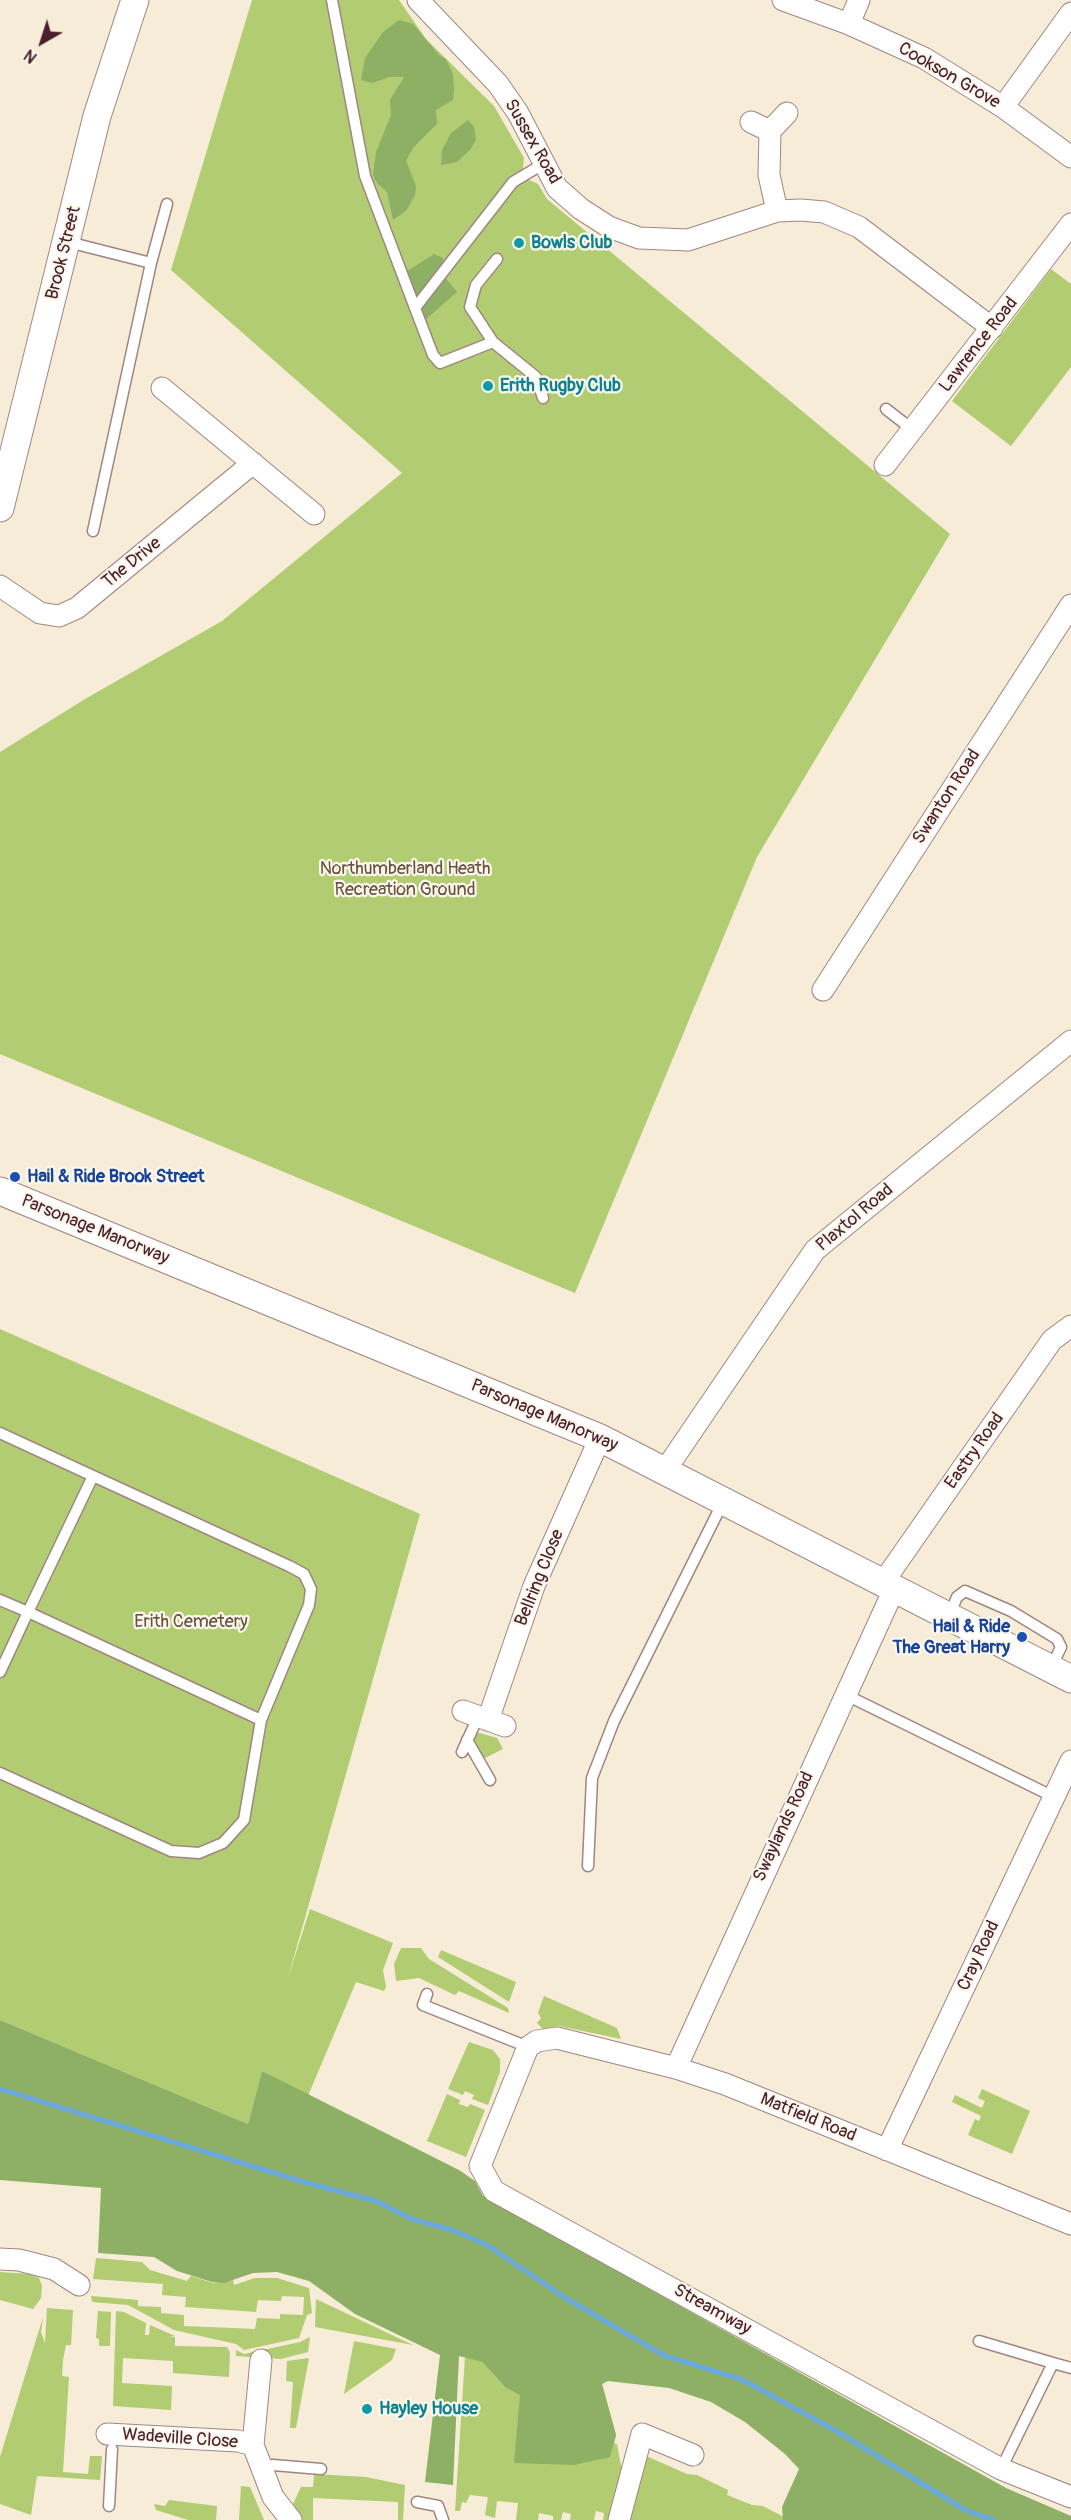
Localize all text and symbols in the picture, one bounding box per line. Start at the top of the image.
north arrow [12,12,72,72]
street label: Cookson Grove [894,38,1004,114]
text: N [20,45,41,67]
street label: Sussex Road [499,96,565,188]
street label: Brook Street [42,204,86,302]
place label: Bowls Club [531,232,612,254]
marker: Bowls Club [512,236,526,250]
street label: Lawrence Road [935,293,1023,397]
place label: Erith Rugby Club [500,375,621,397]
marker: Erith Rugby Club [481,379,495,393]
street label: The Drive [98,533,166,593]
street label: Swanton Road [908,746,986,848]
park label: Northumberland Heath Recreation Ground [320,858,490,900]
place label: Hail & Ride Brook Street [27,1166,205,1188]
marker: Hail & Ride Brook Street [8,1170,22,1184]
street label: Plaxtol Road [812,1180,898,1256]
street label: Parsonage Manorway [18,1190,172,1270]
street label: Parsonage Manorway [467,1375,621,1457]
street label: Eastry Road [941,1409,1009,1493]
street label: Bellring Close [511,1527,569,1629]
park label: Erith Cemetery [134,1611,248,1633]
place label: Hail & Ride The Great Harry [893,1616,1010,1658]
marker: Hail & Ride The Great Harry [1015,1630,1029,1644]
street label: Swaylands Road [749,1768,819,1886]
street label: Cray Road [953,1918,1005,1994]
street label: Matfield Road [757,2089,859,2147]
street label: Streamway [669,2280,755,2340]
place label: Hayley House [379,2398,478,2420]
marker: Hayley House [360,2402,374,2416]
street label: Wadeville Close [121,2424,239,2454]

